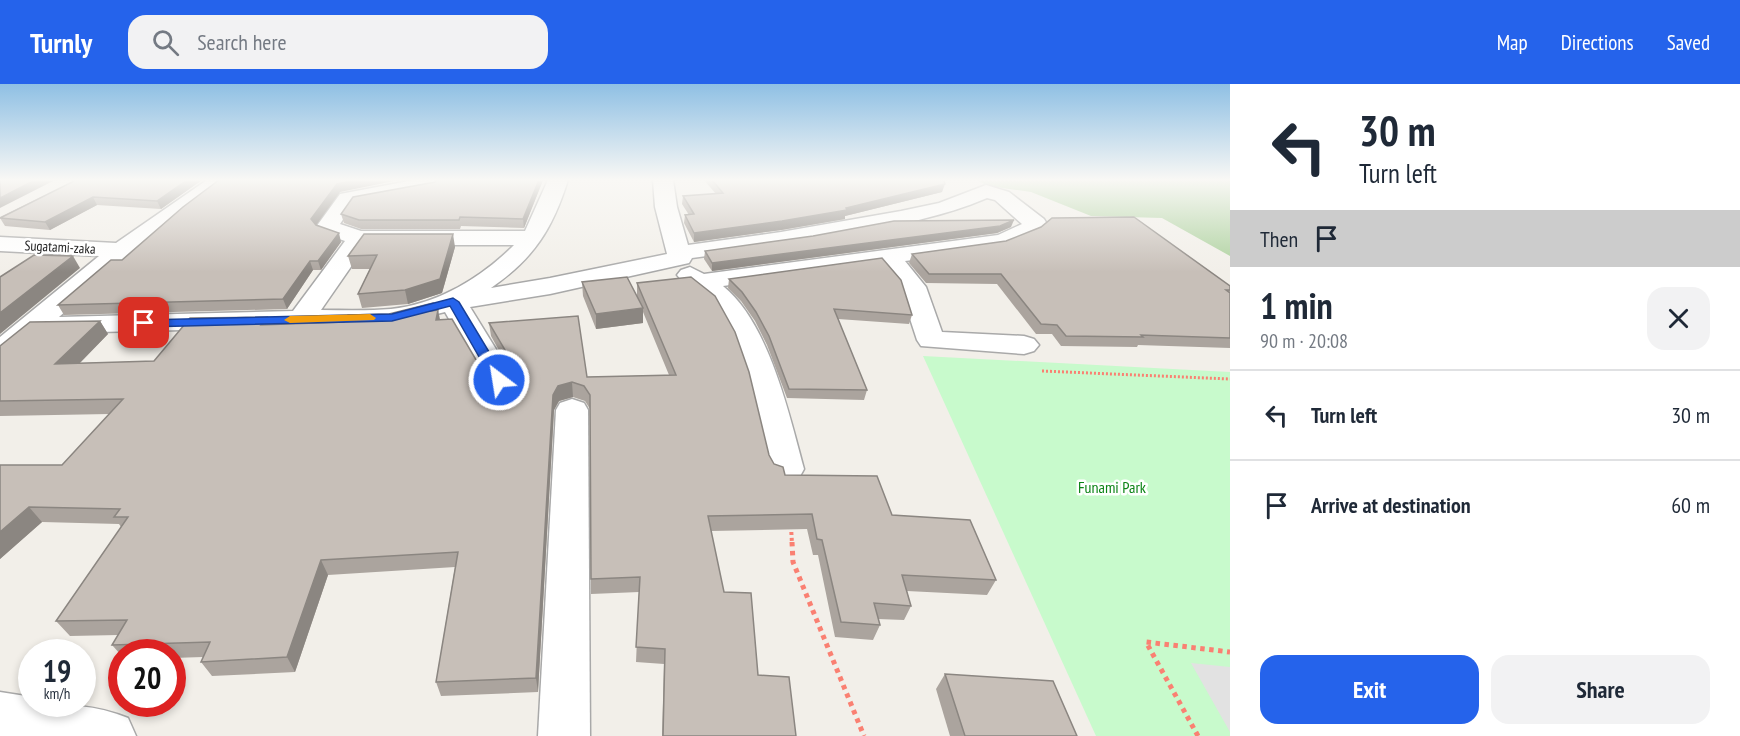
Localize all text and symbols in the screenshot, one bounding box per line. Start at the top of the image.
search box [128,15,548,69]
text: Turnly [30,24,92,61]
icon: search [149,26,182,59]
text: Search here [197,28,287,56]
text: Map [1497,29,1528,56]
text: Directions [1561,29,1634,56]
text: Saved [1667,29,1710,56]
text: 30 m [1359,103,1436,158]
icon: left [1260,108,1338,186]
text: Turn left [1359,156,1437,190]
icon: arrive [1310,222,1343,255]
text: Then [1260,225,1298,253]
street label: Sugatami-zaka [24,236,96,258]
text: 1 min [1260,282,1333,329]
button: close [1647,287,1710,350]
pin [118,297,169,348]
icon: arrive [127,306,160,339]
text: 90 m · 20:08 [1260,328,1348,354]
position arrow [467,348,531,412]
icon: left [1260,399,1293,432]
text: Turn left [1311,401,1377,429]
text: 30 m [1671,401,1710,429]
park label: Funami Park [1078,477,1147,497]
icon: arrive [1260,489,1293,522]
text: Arrive at destination [1311,491,1471,519]
text: 60 m [1671,491,1710,519]
speed limit sign: 20 [108,639,186,717]
text: 19 [43,651,71,690]
button: Exit [1260,655,1479,724]
button: Share [1491,655,1710,724]
text: km/h [44,684,70,703]

